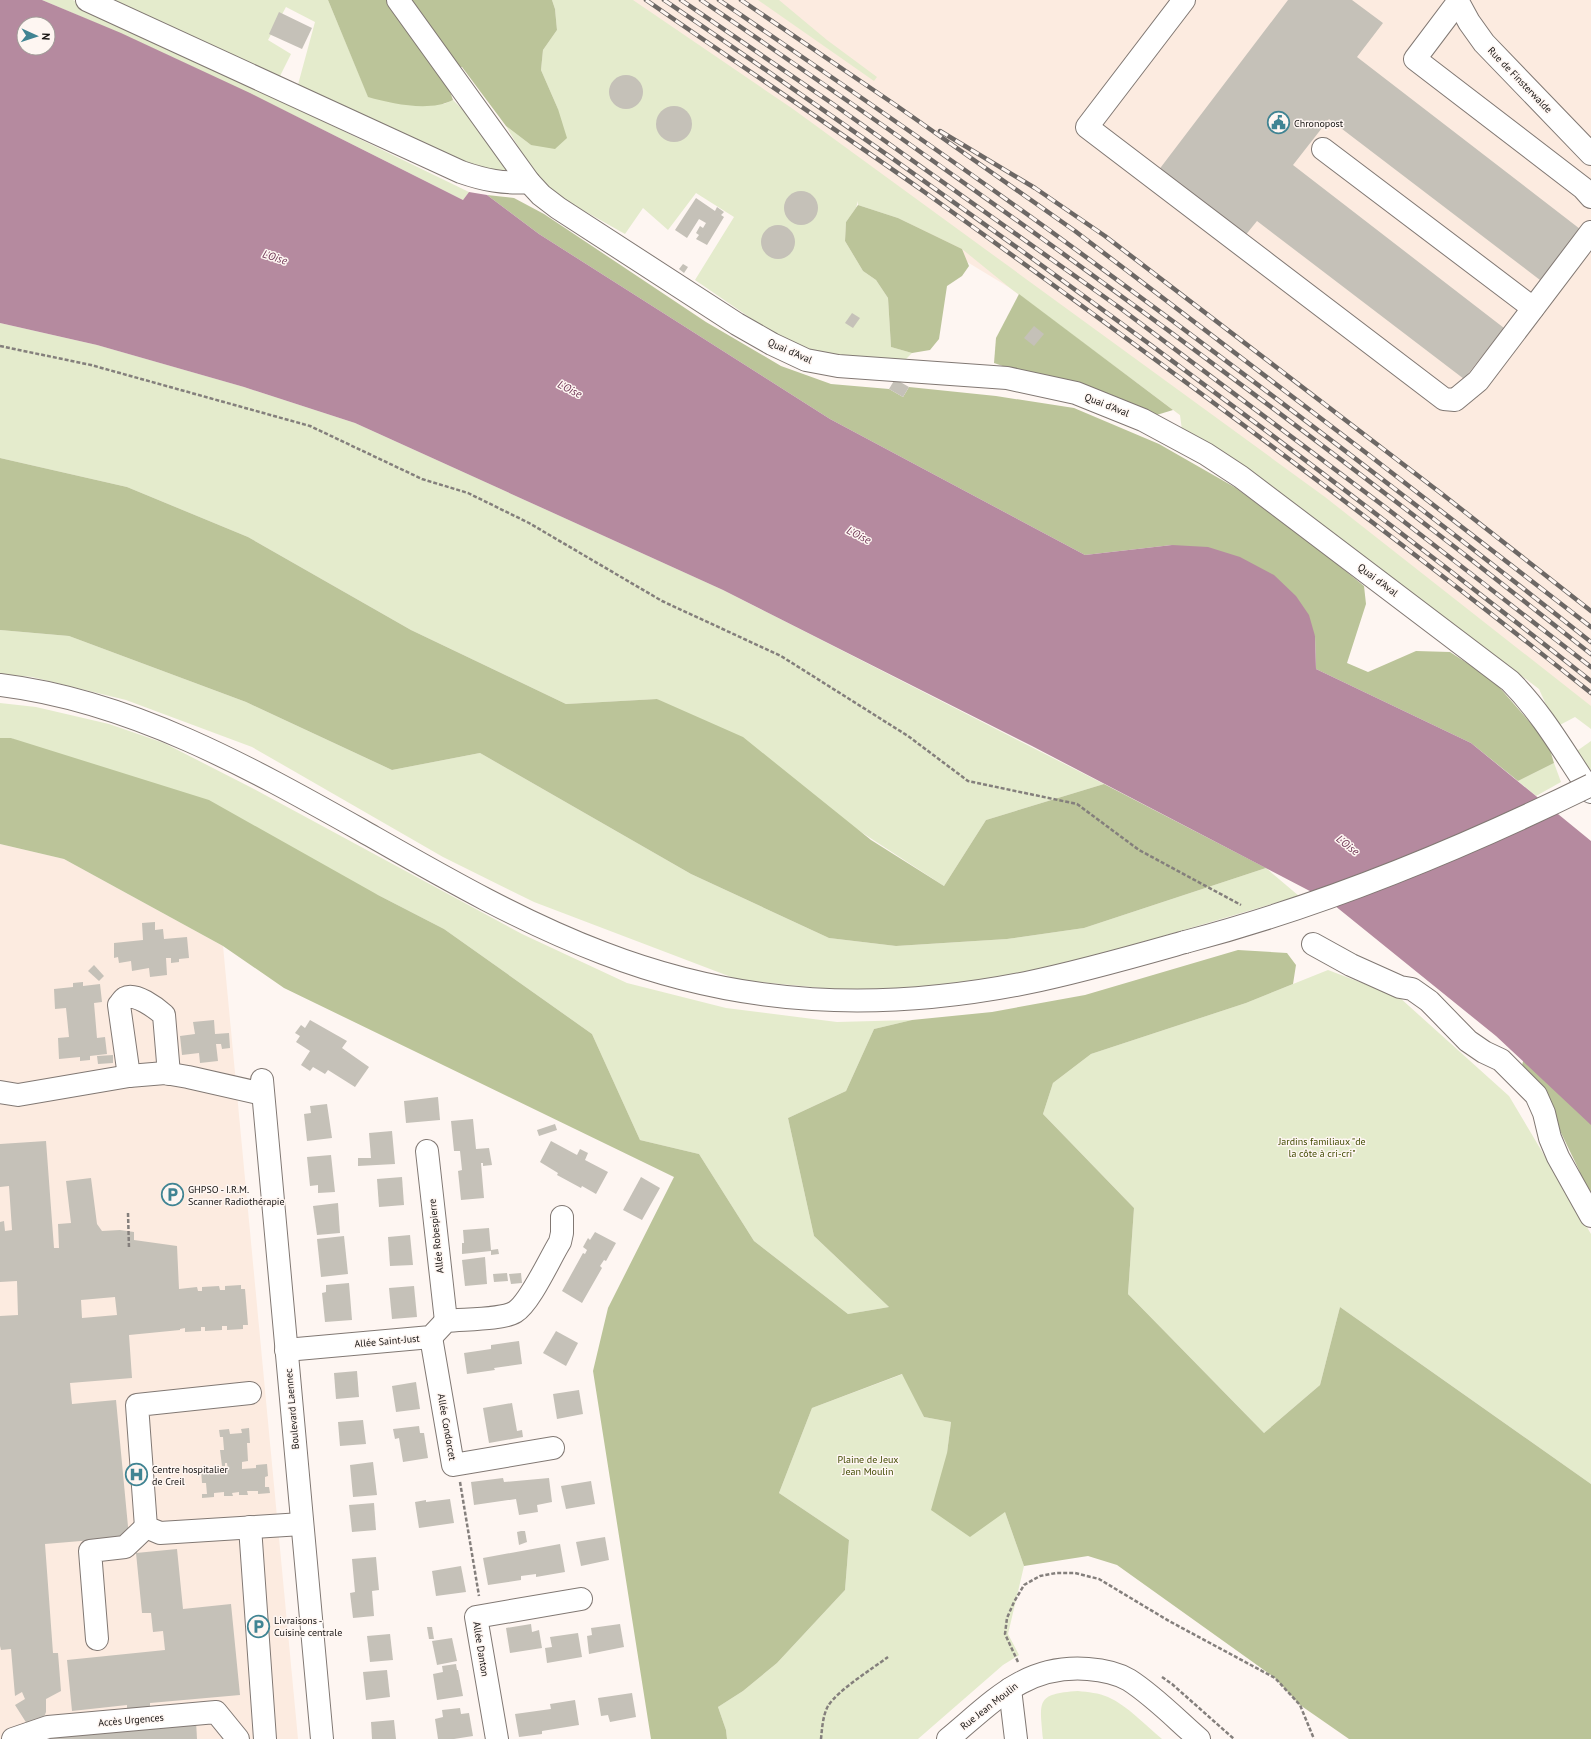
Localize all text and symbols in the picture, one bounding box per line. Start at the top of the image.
north arrow [16,16,56,56]
text: N [39,33,53,41]
street label: Rue de Finsterwalde [1485,44,1555,116]
public building icon: Chronopost [1265,110,1291,136]
place label: Chronopost [1294,117,1344,130]
water label: L'Oise [261,246,289,268]
street label: Quai d'Aval [766,335,814,367]
water label: L'Oise [556,377,584,401]
street label: Quai d'Aval [1083,390,1131,420]
water label: L'Oise [845,523,873,547]
street label: Quai d'Aval [1355,561,1401,599]
water label: L'Oise [1334,832,1362,858]
park label: Jardins familiaux "de la côte à cri-cri" [1277,1135,1366,1160]
parking icon: GHPSO - I.R.M. Scanner Radiothérapie [160,1182,186,1208]
place label: GHPSO - I.R.M. Scanner Radiothérapie [188,1183,285,1208]
street label: Allée Robespierre [426,1198,446,1274]
street label: Allée Saint-Just [354,1332,421,1350]
street label: Boulevard Laennec [282,1368,302,1450]
street label: Allée Condorcet [435,1393,459,1462]
park label: Plaine de Jeux Jean Moulin [837,1453,899,1478]
hospital icon: Centre hospitalier de Creil [124,1462,150,1488]
place label: Centre hospitalier de Creil [152,1463,229,1488]
parking icon: Livraisons - Cuisine centrale [245,1613,271,1639]
place label: Livraisons - Cuisine centrale [274,1614,342,1639]
street label: Allée Danton [470,1621,492,1677]
street label: Rue Jean Moulin [957,1679,1021,1733]
street label: Accès Urgences [98,1711,164,1729]

